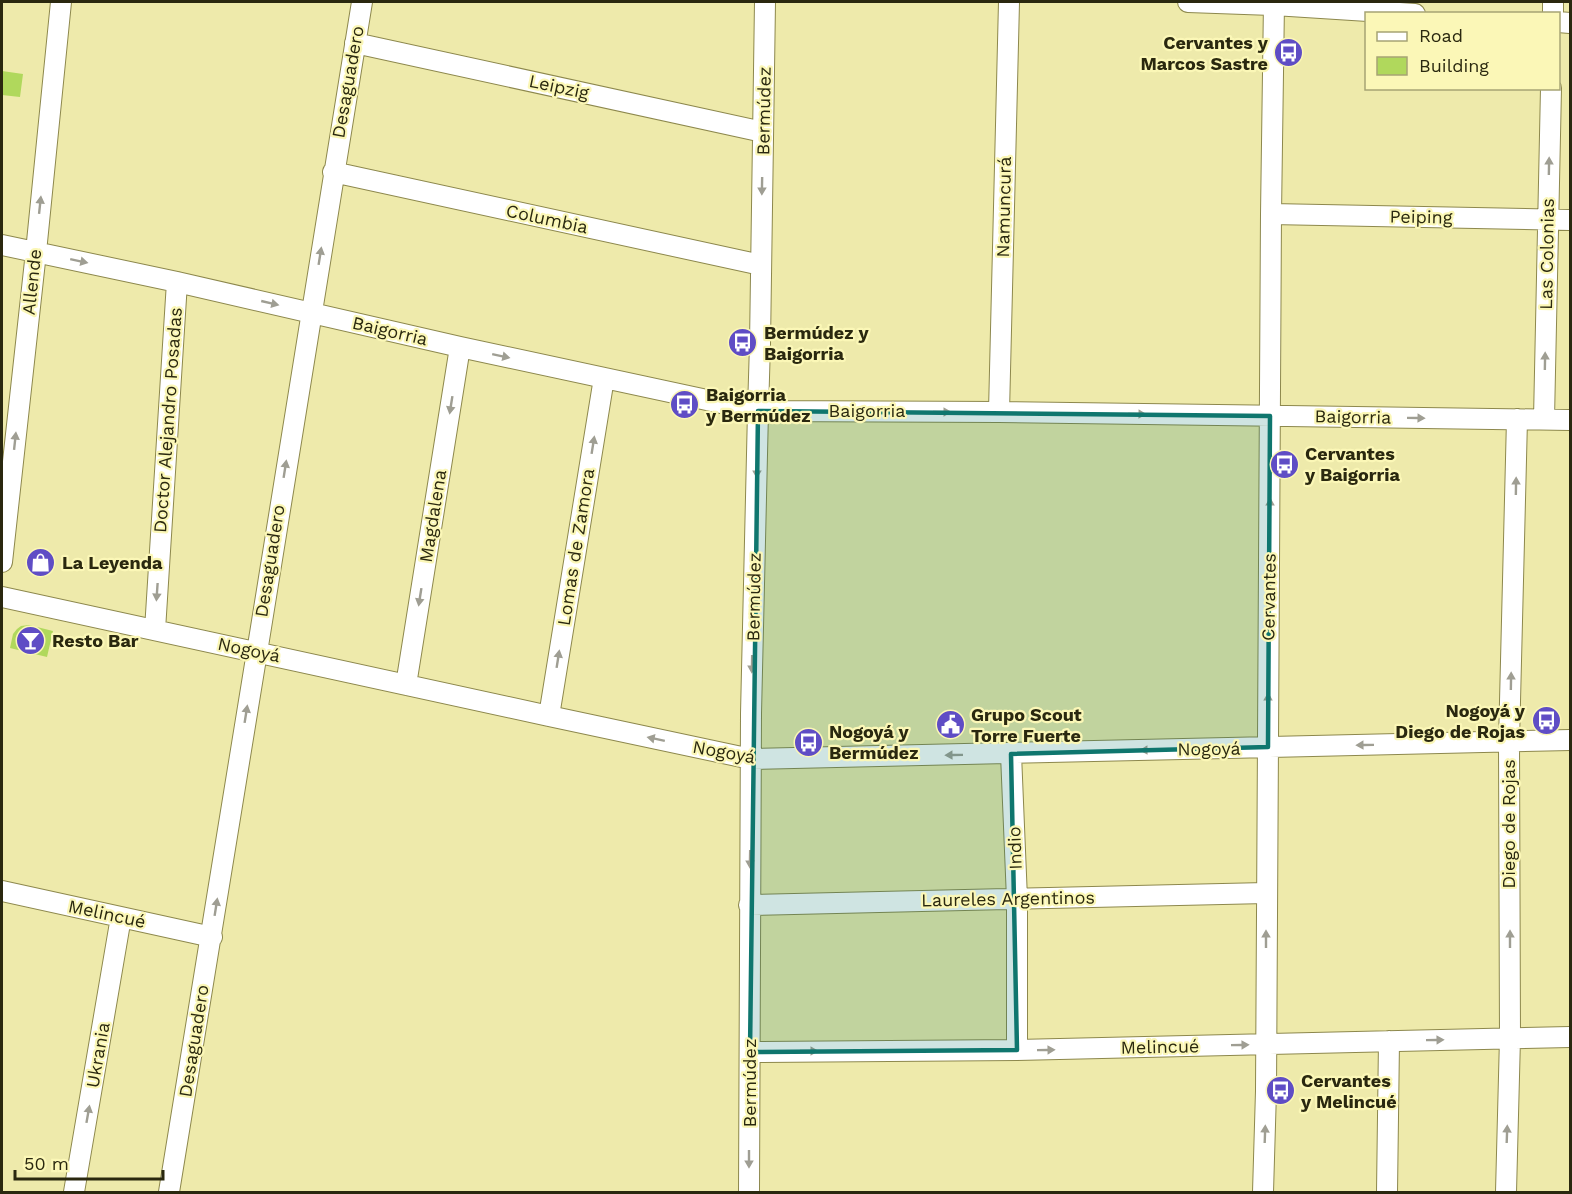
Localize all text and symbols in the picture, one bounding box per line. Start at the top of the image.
legend [1365,12,1560,90]
street label: Desaguadero [327,24,368,140]
text: Road [1419,25,1463,46]
place label: Cervantes y Marcos Sastre [1140,32,1269,74]
bus stop icon: Cervantes y Marcos Sastre [1273,37,1305,69]
text: Building [1419,55,1489,76]
street label: Bermúdez [752,66,775,156]
street label: Leipzig [527,70,591,103]
street label: Namuncurá [992,156,1015,258]
one-way arrow [1545,157,1554,176]
one-way arrow [757,176,767,195]
one-way arrow [35,196,45,215]
street label: Las Colonias [1535,198,1558,310]
street label: Columbia [504,200,590,237]
street label: Peiping [1389,205,1453,228]
one-way arrow [315,246,324,265]
street label: Allende [18,248,45,316]
one-way arrow [70,257,89,266]
one-way arrow [261,299,280,308]
street label: Doctor Alejandro Posadas [149,307,186,533]
street label: Baigorria [350,312,430,349]
place label: Bermúdez y Baigorria [764,322,870,364]
bus stop icon: Bermúdez y Baigorria [727,327,759,359]
one-way arrow [491,352,510,361]
one-way arrow [1540,352,1550,371]
place label: Baigorria y Bermúdez [705,384,810,426]
bus stop icon: Baigorria y Bermúdez [669,389,701,421]
one-way arrow [446,395,455,414]
street label: Baigorria [829,400,905,421]
street label: Baigorria [1314,405,1392,428]
one-way arrow [933,407,952,417]
one-way arrow [1127,409,1146,419]
one-way arrow [1406,413,1425,423]
one-way arrow [10,431,20,450]
one-way arrow [588,436,597,455]
place label: Cervantes y Baigorria [1304,443,1400,485]
bus stop icon: Cervantes y Baigorria [1268,448,1300,480]
one-way arrow [281,460,290,479]
one-way arrow [752,460,761,479]
street label: Lomas de Zamora [553,467,598,627]
street label: Magdalena [415,468,450,564]
one-way arrow [1511,477,1520,496]
one-way arrow [1265,498,1275,517]
street label: Desaguadero [250,503,289,619]
shop icon: La Leyenda [25,547,57,579]
place label: La Leyenda [62,552,163,573]
street label: Bermúdez [742,552,765,642]
street label: Cervantes [1257,553,1280,641]
one-way arrow [153,582,162,601]
one-way arrow [416,588,425,607]
bar icon: Resto Bar [15,625,47,657]
place label: Resto Bar [52,630,139,651]
street label: Nogoyá [216,633,282,666]
one-way arrow [554,649,563,668]
one-way arrow [748,655,757,674]
one-way arrow [1506,672,1516,691]
one-way arrow [1263,693,1273,712]
place label: Nogoyá y Diego de Rojas [1395,700,1526,742]
place label: Grupo Scout Torre Fuerte [971,704,1082,746]
one-way arrow [242,705,251,724]
bus stop icon: Nogoyá y Diego de Rojas [1530,705,1562,737]
public building icon: Grupo Scout Torre Fuerte [934,709,966,741]
place label: Nogoyá y Bermúdez [829,721,919,763]
bus stop icon: Nogoyá y Bermúdez [792,726,824,758]
one-way arrow [647,734,666,743]
street label: Nogoyá [691,736,757,767]
street label: Nogoyá [1177,737,1241,760]
one-way arrow [1356,740,1375,750]
one-way arrow [1140,745,1159,755]
one-way arrow [945,750,964,760]
street label: Diego de Rojas [1498,759,1519,889]
street label: Indio [1003,826,1026,870]
one-way arrow [745,850,755,869]
street label: Laureles Argentinos [921,886,1095,911]
street label: Melincué [66,895,148,932]
one-way arrow [212,897,221,916]
one-way arrow [1261,930,1271,949]
one-way arrow [1505,930,1515,949]
street label: Desaguadero [174,983,213,1099]
street label: Ukrania [81,1020,114,1089]
street label: Melincué [1121,1035,1199,1058]
one-way arrow [1426,1035,1445,1045]
street label: Bermúdez [739,1038,760,1128]
one-way arrow [1231,1040,1250,1050]
one-way arrow [1036,1045,1055,1054]
one-way arrow [799,1047,818,1056]
place label: Cervantes y Melincué [1300,1070,1397,1112]
bus stop icon: Cervantes y Melincué [1264,1075,1296,1107]
one-way arrow [84,1104,93,1123]
one-way arrow [1260,1125,1270,1144]
one-way arrow [1503,1125,1512,1144]
scale bar [15,1143,164,1181]
one-way arrow [744,1150,754,1169]
text: 50 m [24,1153,69,1174]

